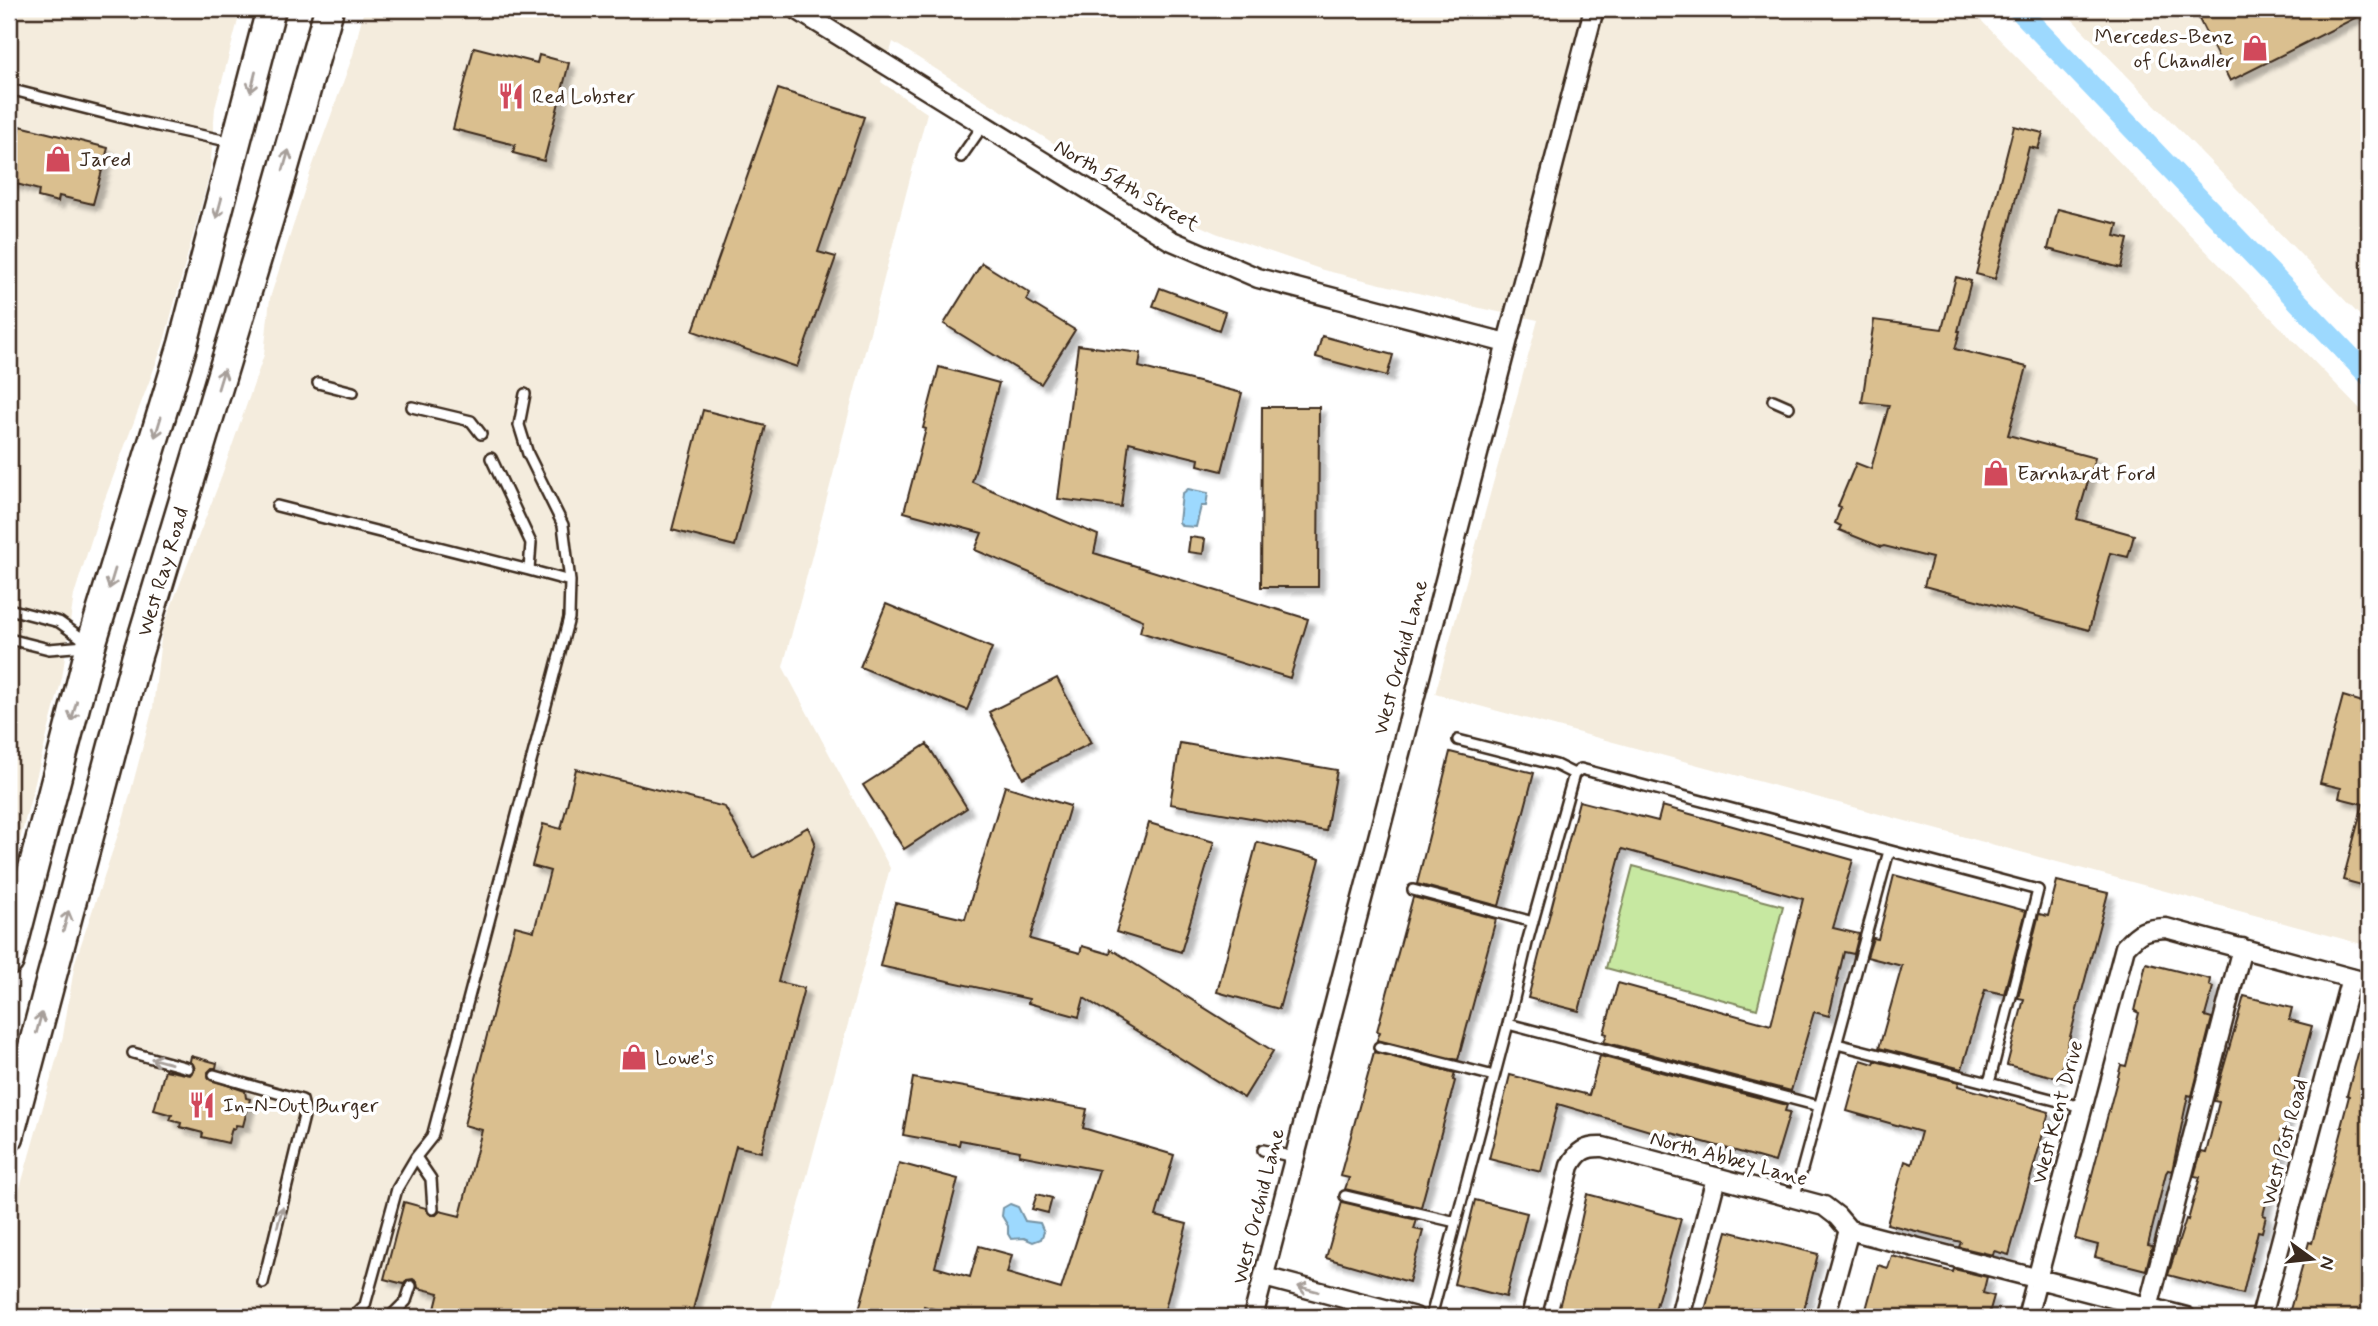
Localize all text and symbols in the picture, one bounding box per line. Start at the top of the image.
place label: Mercedes-Benz of Chandler [2094,23,2234,75]
shop icon: Mercedes-Benz of Chandler [2240,33,2270,63]
one-way arrow [246,70,259,93]
restaurant icon: Red Lobster [496,81,526,111]
place label: Red Lobster [532,83,636,111]
street label: North 54th Street [1049,133,1205,239]
shop icon: Jared [43,144,73,174]
place label: Jared [79,146,131,174]
one-way arrow [281,150,294,172]
one-way arrow [212,196,225,219]
one-way arrow [216,368,229,390]
one-way arrow [150,416,163,438]
shop icon: Earnhardt Ford [1981,458,2011,488]
place label: Earnhardt Ford [2017,460,2156,488]
street label: West Ray Road [131,504,196,640]
one-way arrow [104,568,117,590]
street label: West Orchid Lane [1367,576,1435,738]
one-way arrow [66,700,79,722]
one-way arrow [60,911,73,933]
one-way arrow [33,1012,46,1035]
street label: West Kent Drive [2025,1038,2091,1187]
shop icon: Lowe's [619,1042,649,1072]
place label: Lowe's [655,1044,714,1072]
one-way arrow [150,1053,172,1066]
street label: West Post Road [2255,1076,2315,1209]
restaurant icon: In-N-Out Burger [187,1090,217,1120]
place label: In-N-Out Burger [223,1092,379,1120]
street label: North Abbey Lane [1647,1124,1811,1193]
street label: West Orchid Lane [1226,1125,1292,1287]
one-way arrow [274,1206,287,1229]
north arrow [2276,1224,2346,1294]
text: N [2313,1254,2341,1272]
one-way arrow [1297,1282,1319,1295]

